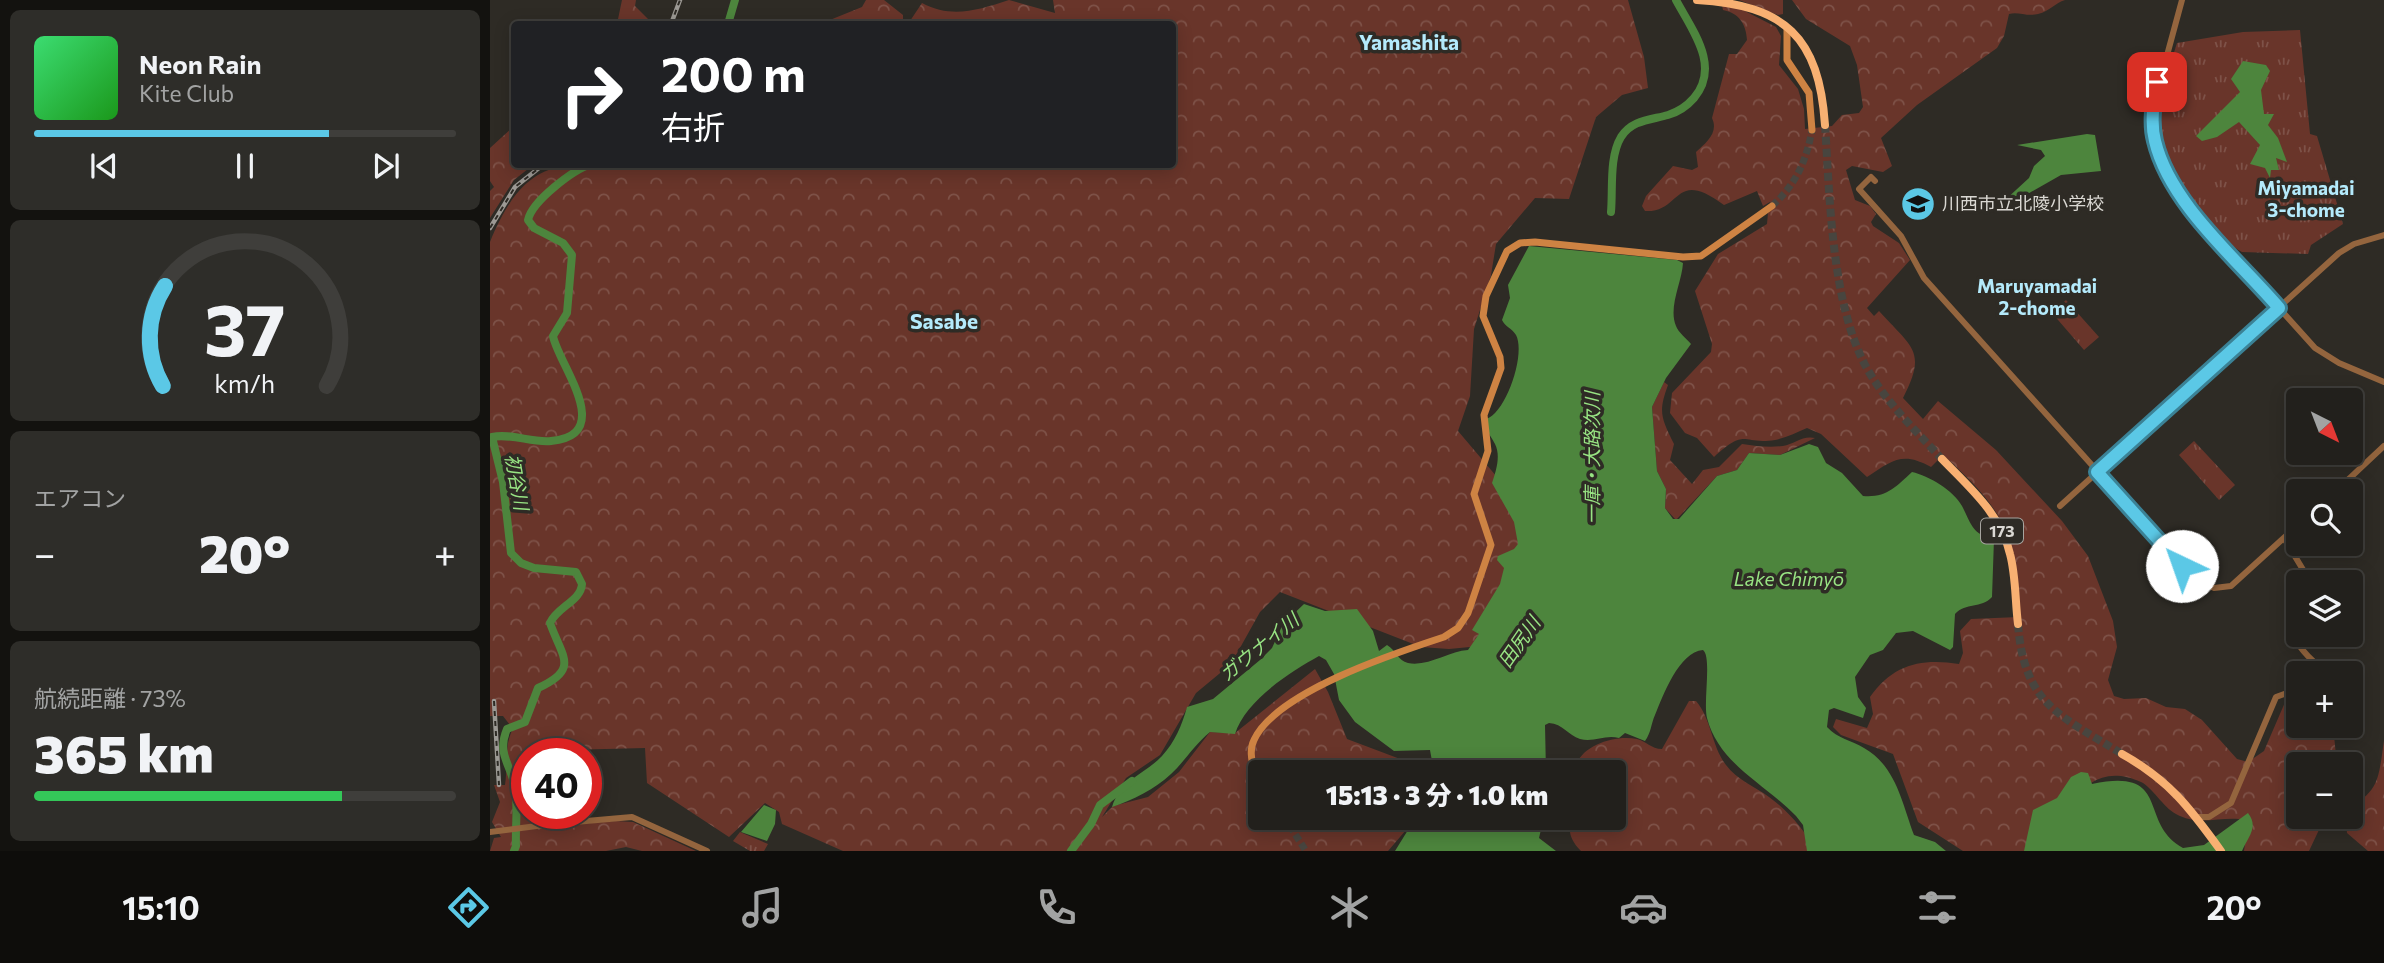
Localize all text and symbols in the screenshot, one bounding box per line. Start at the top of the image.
district label: Yamashita [1359,29,1459,54]
text: 200 m [661,42,806,102]
text: Neon Rain [139,48,262,79]
icon: right [546,49,637,140]
pin [2127,52,2187,112]
icon: arrive [2138,63,2176,101]
text: Kite Club [139,79,234,107]
text: 右折 [661,106,725,146]
icon: previous [85,147,123,185]
icon: pause [226,147,264,185]
icon: next [367,147,405,185]
district label: Miyamadai 3-chome [2258,176,2354,221]
school or university icon: 川西市立北陵小学校 [1899,185,1937,223]
place label: 川西市立北陵小学校 [1942,192,2104,214]
district label: Maruyamadai 2-chome [1977,274,2097,319]
text: 37 [204,283,286,372]
district label: Sasabe [910,308,978,333]
text: km/h [215,368,275,398]
north arrow [2286,388,2362,466]
map controls [2286,388,2363,829]
water label: 一庫・大路次川 [1580,390,1603,525]
water label: 初谷川 [501,452,534,514]
button: search [2286,479,2363,556]
text: エアコン [34,484,126,512]
road number: 173 [1981,518,2023,544]
text: 20° [199,520,290,584]
text: − [34,529,56,576]
text: + [434,529,456,576]
position arrow [2145,529,2219,603]
water label: Lake Chimyō [1734,567,1844,590]
button: layers [2286,570,2363,647]
water label: ガウナイ川 [1215,607,1304,685]
water label: 田尻川 [1493,610,1546,672]
button: + [2286,661,2363,738]
text: 航続距離 · 73% [34,684,186,712]
text: 365 km [34,720,214,784]
speed limit sign: 40 [511,738,602,829]
button: − [2286,752,2363,829]
text: 15:13 · 3 分 · 1.0 km [1326,779,1548,810]
icon: directions [444,883,493,932]
icon: music [738,883,787,932]
icon: phone [1032,883,1081,932]
icon: climate [1325,883,1374,932]
icon: car [1619,883,1668,932]
icon: filters [1913,883,1962,932]
text: 15:10 [122,887,200,927]
text: 20° [2206,887,2262,927]

